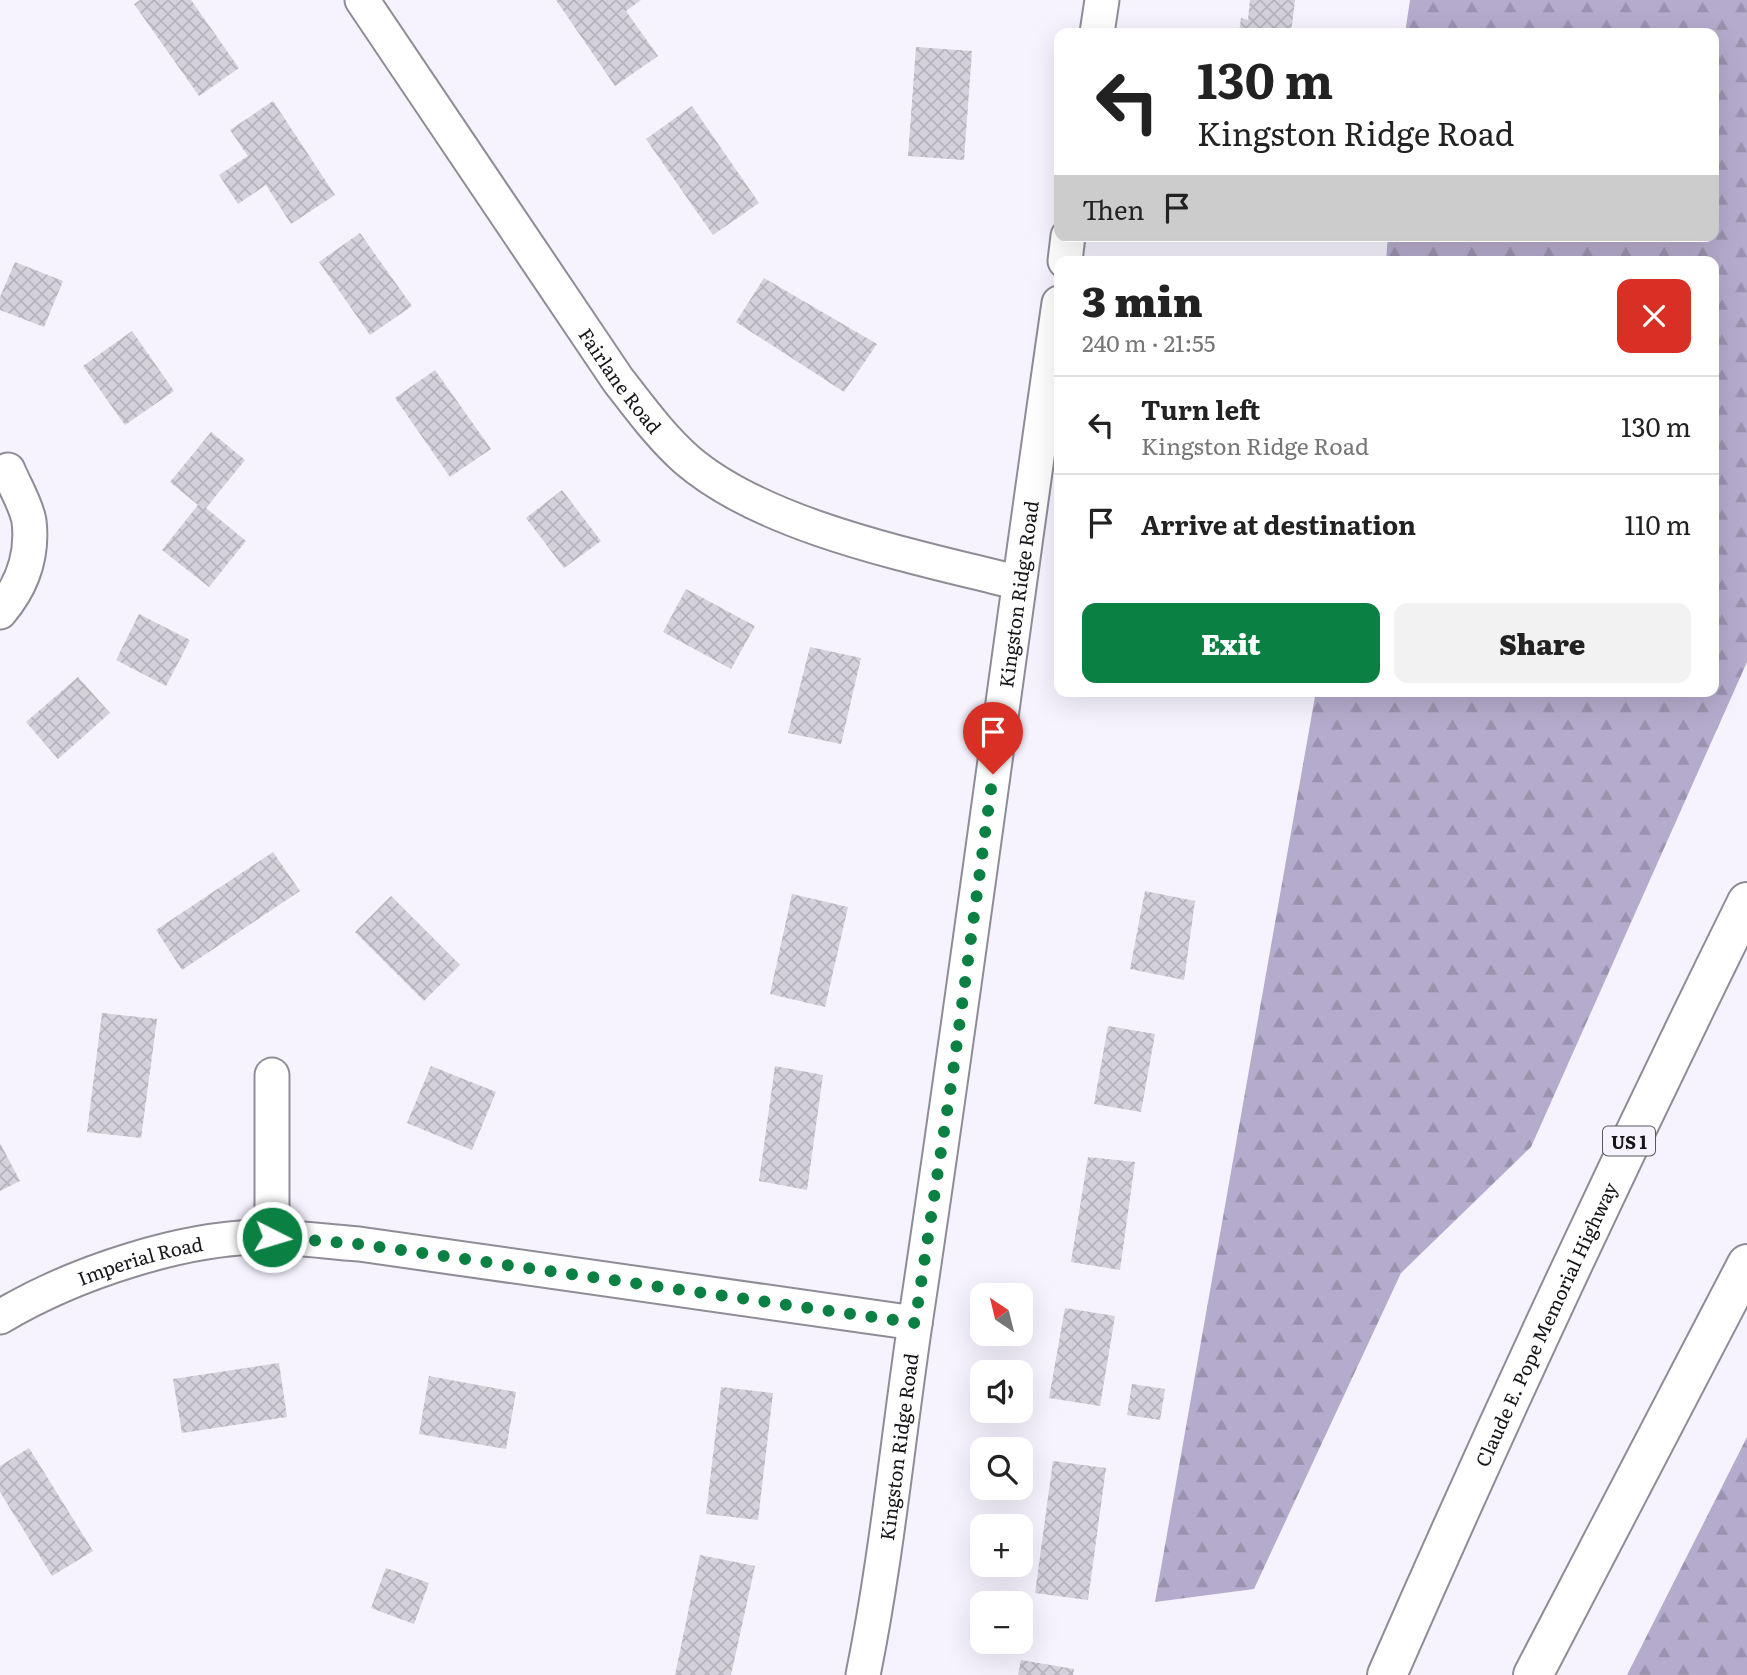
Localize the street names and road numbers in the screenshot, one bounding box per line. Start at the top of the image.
street label: Fairlane Road [573,322,669,440]
street label: Kingston Ridge Road [991,498,1045,689]
road number: US 1 [1603,1126,1655,1156]
street label: Claude E. Pope Memorial Highway [1468,1177,1624,1471]
street label: Imperial Road [73,1229,205,1292]
street label: Kingston Ridge Road [872,1351,925,1542]

